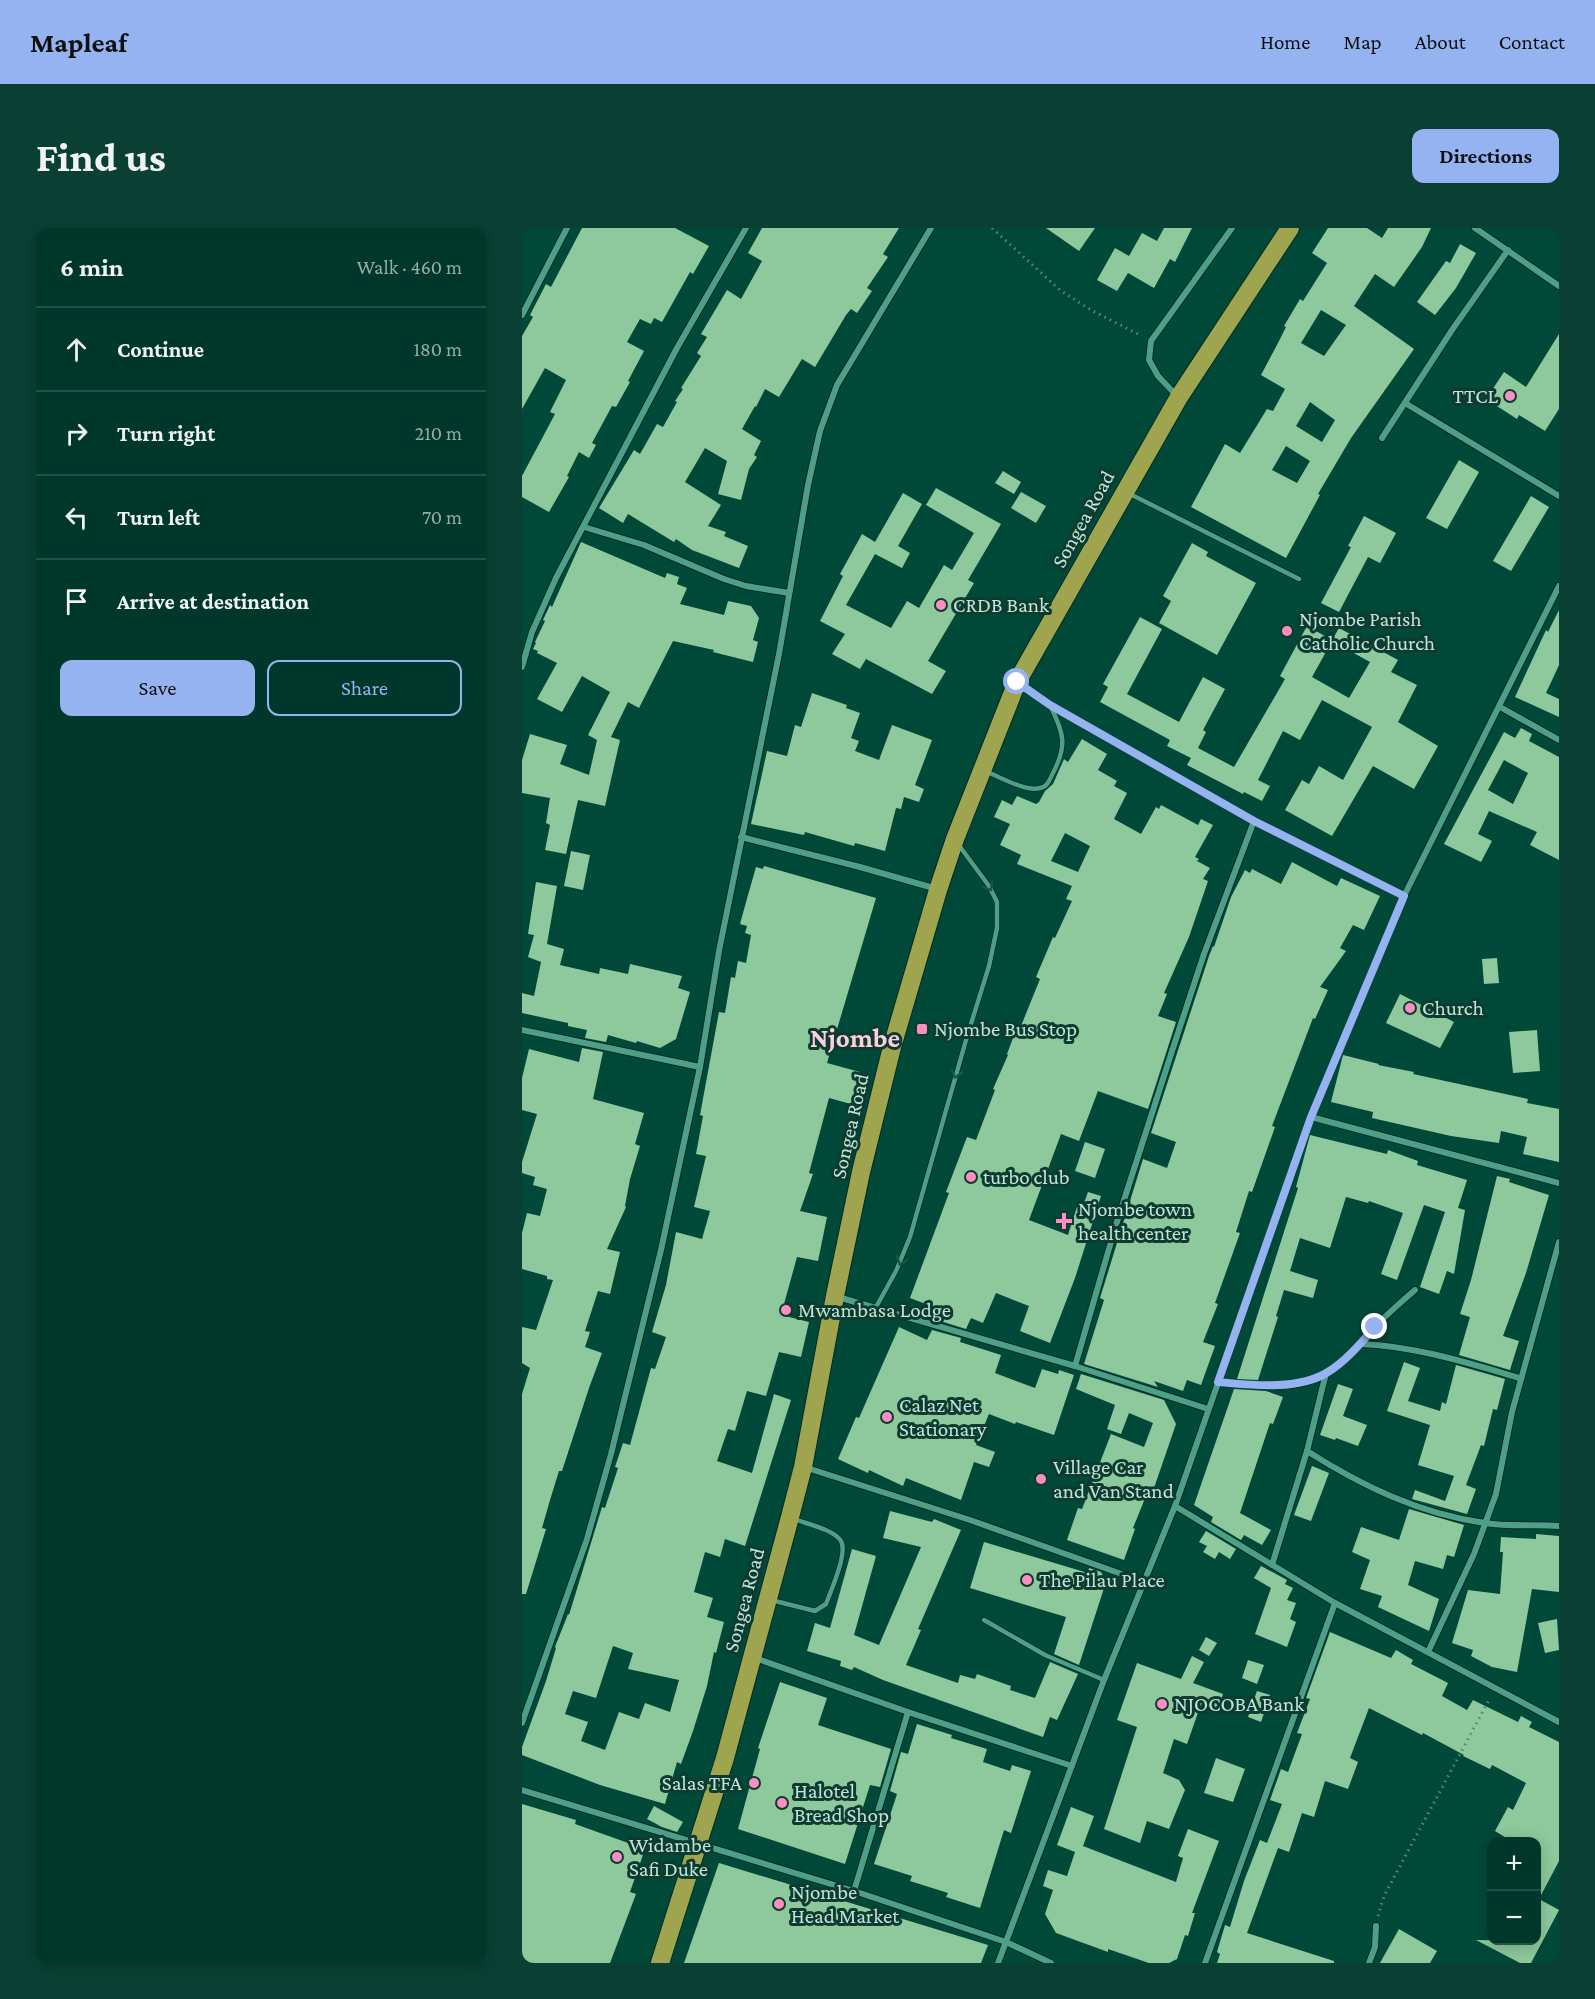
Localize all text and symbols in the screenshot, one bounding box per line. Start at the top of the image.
text: Mapleaf [30,27,127,58]
text: Home [1260,30,1310,54]
text: Map [1343,30,1382,54]
text: About [1415,30,1466,54]
text: Contact [1499,30,1565,54]
button: Directions [1412,129,1559,183]
text: Find us [36,133,166,180]
text: 6 min [60,253,124,282]
text: Walk · 460 m [357,256,462,278]
icon: ahead [60,333,93,366]
text: Continue [117,337,204,362]
text: 180 m [413,338,462,360]
place label: TTCL [1452,384,1499,408]
marker: TTCL [1503,389,1517,403]
icon: right [60,417,93,450]
text: Turn right [117,421,215,446]
text: 210 m [415,422,462,444]
street label: Songea Road [1047,466,1119,572]
icon: left [60,501,93,534]
text: Turn left [117,505,200,530]
text: 70 m [422,506,462,528]
icon: arrive [60,585,93,618]
text: Arrive at destination [117,589,309,614]
place label: CRDB Bank [953,593,1049,617]
marker: CRDB Bank [934,598,948,612]
place label: Njombe Parish Catholic Church [1299,607,1435,655]
marker: Njombe Parish Catholic Church [1280,624,1294,638]
button: Save [60,660,255,716]
button: Share [267,660,462,716]
route start [1003,668,1029,694]
one-way arrow [981,881,993,891]
place label: Church [1422,996,1484,1020]
marker: Church [1403,1001,1417,1015]
place label: Njombe Bus Stop [934,1017,1077,1041]
marker: Njombe Bus Stop [915,1022,929,1036]
district label: Njombe [810,1023,900,1053]
one-way arrow [951,1069,964,1079]
street label: Songea Road [826,1071,874,1181]
place label: turbo club [983,1165,1070,1189]
marker: turbo club [964,1170,978,1184]
place label: Njombe town health center [1078,1197,1192,1245]
marker: Njombe town health center [1055,1212,1073,1230]
one-way arrow [896,1254,908,1265]
place label: Mwambasa Lodge [798,1298,951,1322]
marker: Mwambasa Lodge [779,1303,793,1317]
route end [1361,1313,1387,1339]
place label: Calaz Net Stationary [899,1393,987,1441]
marker: Calaz Net Stationary [880,1410,894,1424]
place label: Village Car and Van Stand [1053,1455,1174,1503]
marker: Village Car and Van Stand [1034,1472,1048,1486]
street label: Songea Road [719,1545,769,1655]
place label: The Pilau Place [1039,1568,1165,1592]
marker: The Pilau Place [1020,1573,1034,1587]
place label: NJOCOBA Bank [1174,1692,1304,1716]
marker: NJOCOBA Bank [1155,1697,1169,1711]
place label: Salas TFA [662,1771,742,1795]
marker: Salas TFA [747,1776,761,1790]
place label: Halotel Bread Shop [794,1779,889,1827]
marker: Halotel Bread Shop [775,1796,789,1810]
place label: Widambe Safi Duke [629,1833,711,1881]
map controls [1487,1837,1541,1945]
button: + [1487,1837,1541,1891]
marker: Widambe Safi Duke [610,1850,624,1864]
place label: Njombe Head Market [791,1880,900,1928]
button: − [1487,1891,1541,1945]
marker: Njombe Head Market [772,1897,786,1911]

